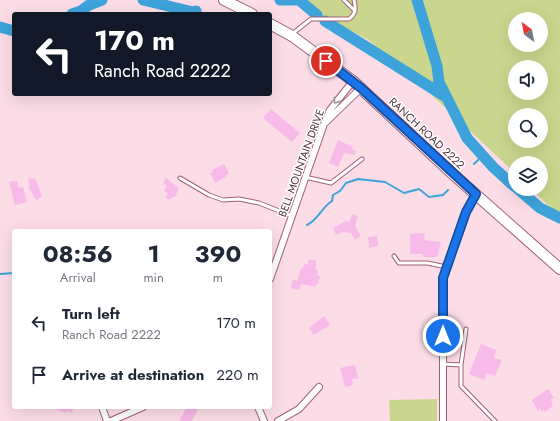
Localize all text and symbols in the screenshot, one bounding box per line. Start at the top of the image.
north arrow [508,12,548,52]
map controls [508,12,548,196]
text: 170 m [94,20,175,61]
icon: left [28,28,80,80]
pin [309,44,343,78]
icon: arrive [315,50,337,72]
text: Ranch Road 2222 [94,58,231,84]
button: sound [508,60,548,100]
street label: RANCH ROAD 2222 [386,94,468,172]
one-way arrow [334,97,341,104]
street label: BELL MOUNTAIN DRIVE [274,107,328,219]
button: search [508,108,548,148]
button: layers [508,156,548,196]
text: 08:56 [43,236,113,271]
text: 1 [148,236,160,271]
text: 390 [194,236,241,271]
text: Arrival [60,268,96,287]
text: min [143,268,164,287]
text: m [213,268,223,287]
text: Turn left [62,303,120,325]
icon: left [28,312,50,334]
text: 170 m [216,312,256,334]
position arrow [422,315,464,357]
text: Ranch Road 2222 [62,325,161,344]
icon: arrive [28,364,50,386]
text: Arrive at destination [62,364,204,386]
text: 220 m [216,364,259,386]

